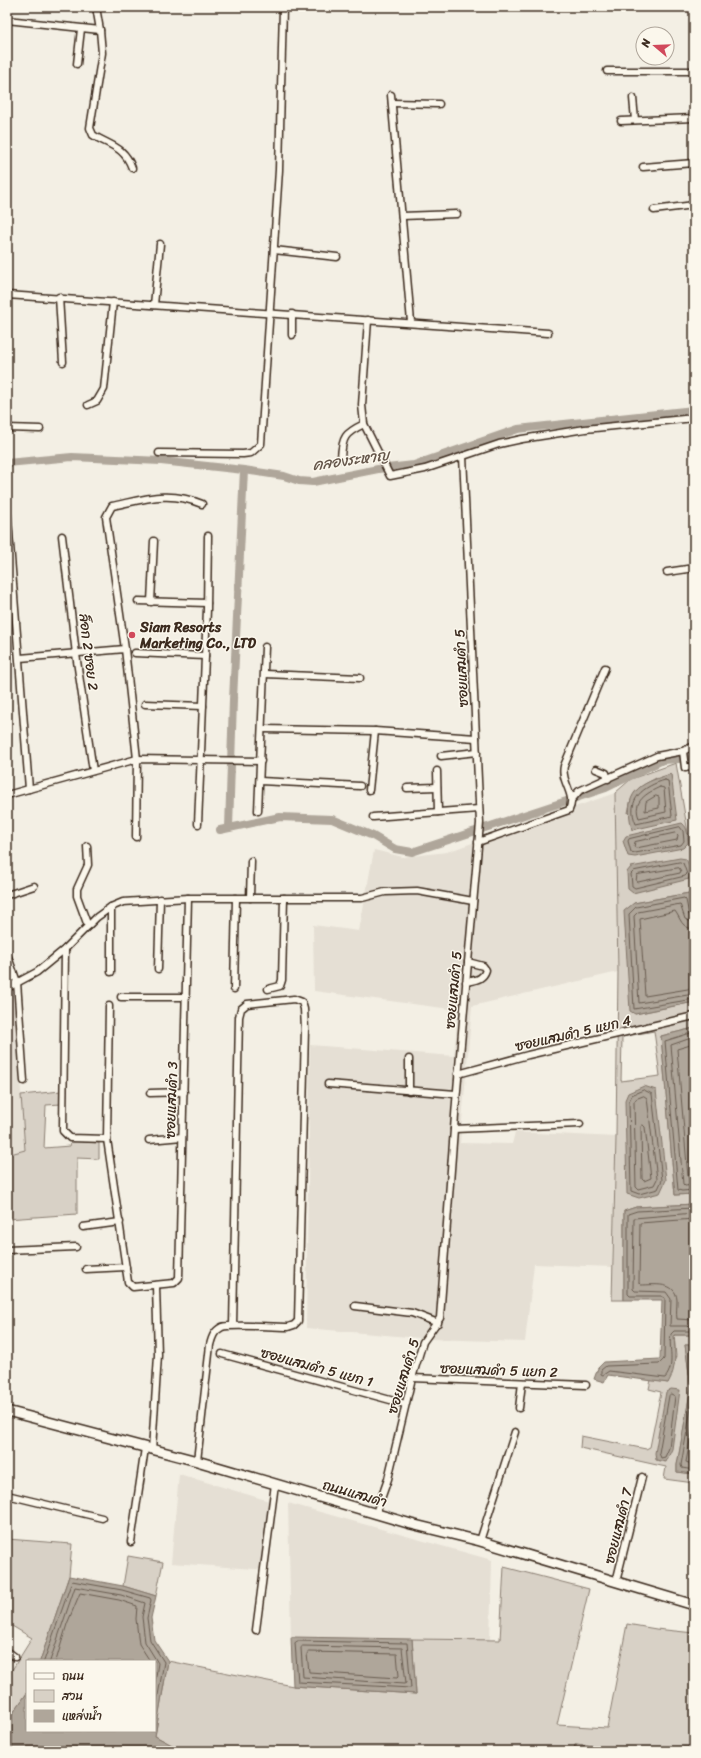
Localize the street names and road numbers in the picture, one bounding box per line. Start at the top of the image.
street label: ล็อก 2 ซอย 2 [71,612,106,692]
street label: ซอยแสมดำ 5 [447,628,476,708]
street label: ซอยแสมดำ 5 [438,950,469,1030]
street label: ซอยแสมดำ 5 แยก 4 [513,1008,634,1059]
street label: ซอยแสมดำ 3 [158,1061,185,1139]
street label: ซอยแสมดำ 5 [380,1335,427,1417]
street label: ซอยแสมดำ 5 แยก 1 [258,1340,376,1395]
street label: ซอยแสมดำ 5 แยก 2 [440,1356,558,1385]
street label: ถนนแสมดำ [319,1472,391,1515]
street label: ซอยแสมดำ 7 [597,1485,640,1567]

